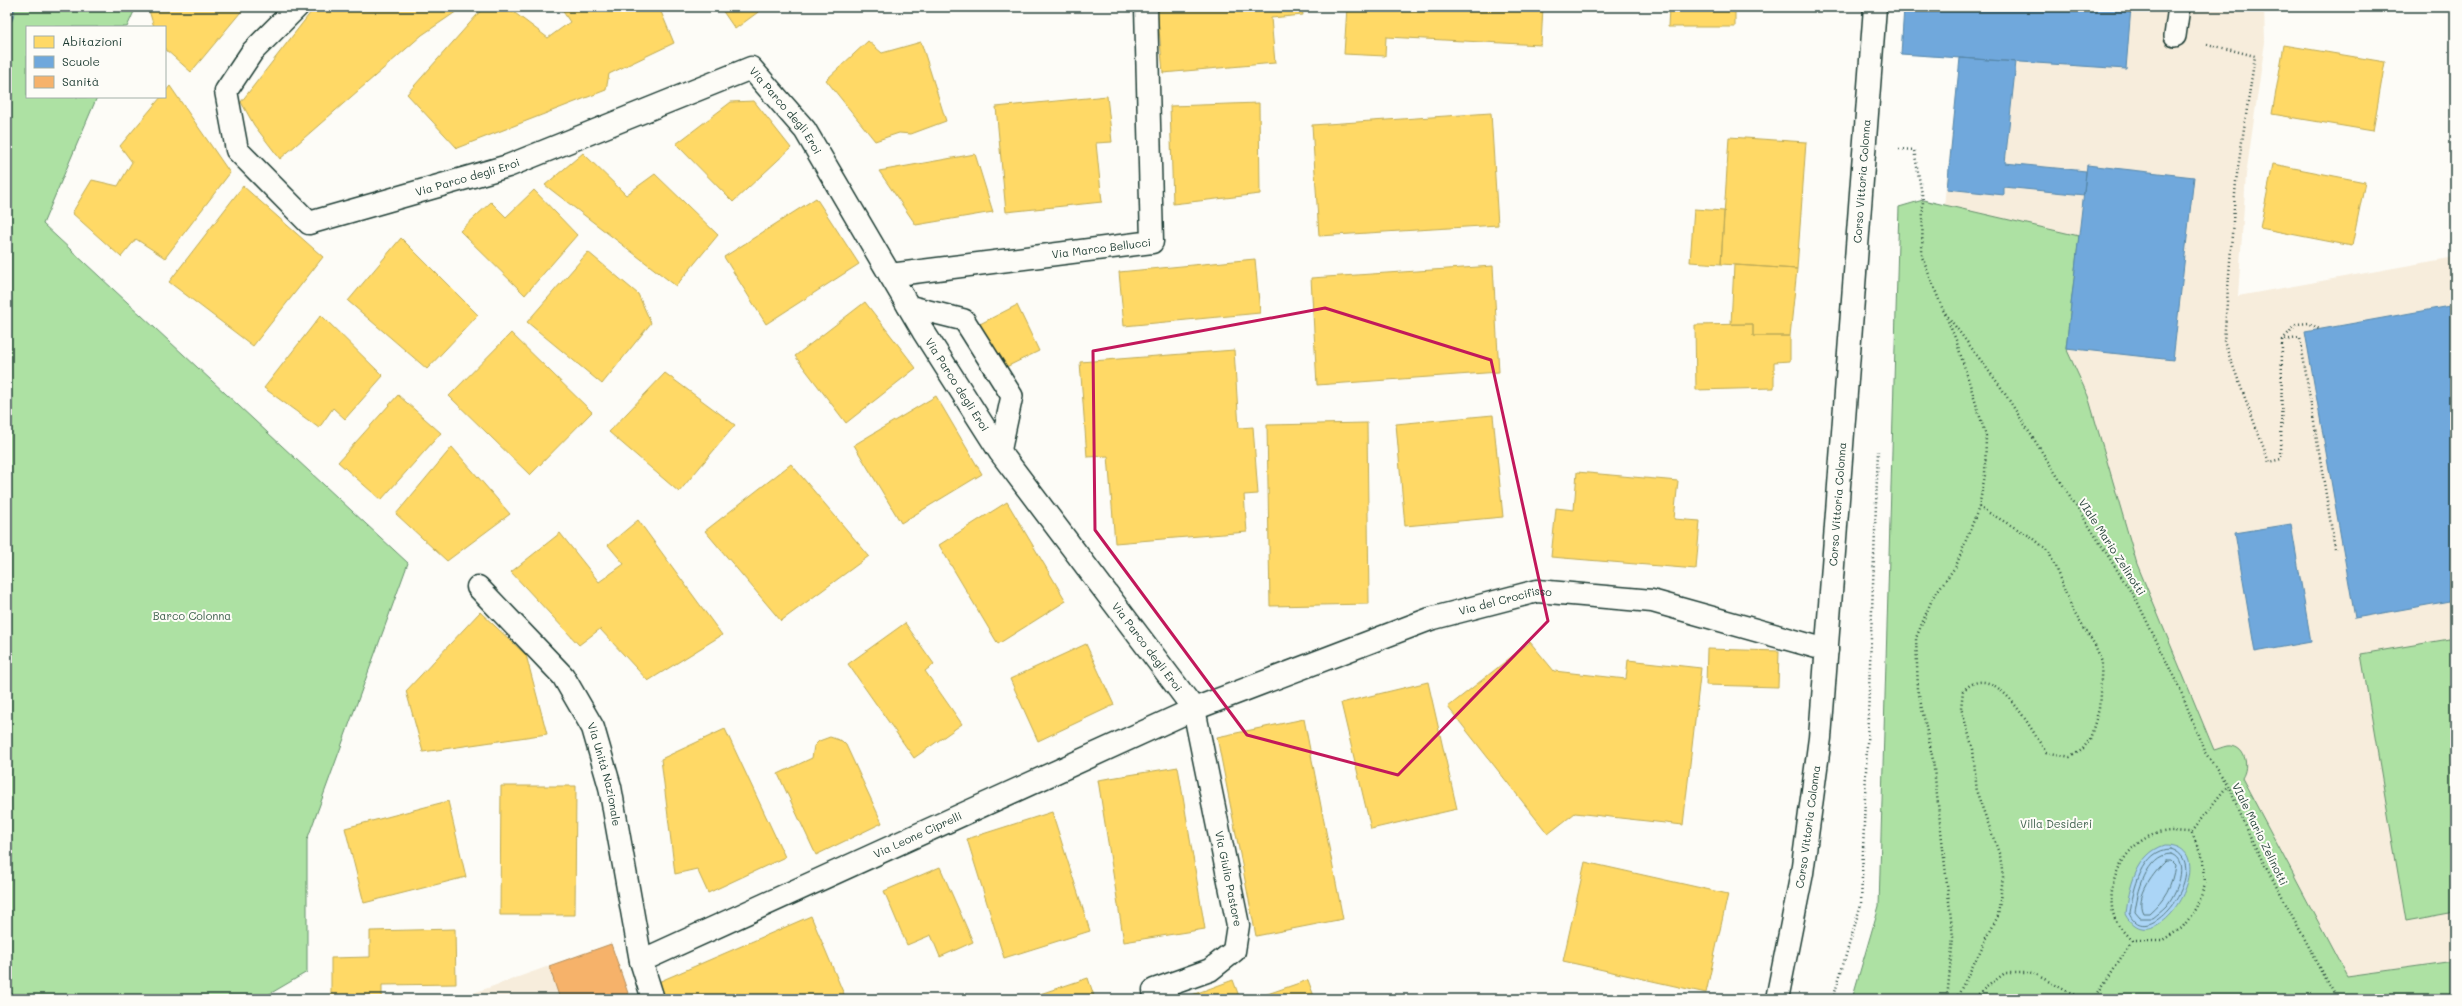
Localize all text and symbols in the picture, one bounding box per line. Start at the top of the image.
legend [26,26,166,98]
text: Abitazioni [62,33,122,49]
text: Scuole [62,53,100,69]
street label: Via Parco degli Eroi [746,63,825,157]
text: Sanità [62,73,99,89]
street label: Corso Vittoria Colonna [1849,119,1874,244]
street label: Via Parco degli Eroi [413,154,522,199]
street label: Via Marco Bellucci [1051,234,1152,262]
street label: Via Parco degli Eroi [922,335,993,434]
street label: Corso Vittoria Colonna [1825,442,1849,567]
street label: VIale Mario Zelinotti [2076,496,2149,598]
street label: Via del Crocifisso [1457,583,1553,618]
street label: Via Parco degli Eroi [1109,599,1186,694]
park label: Barco Colonna [153,608,231,623]
street label: Via Unità Nazionale [584,719,625,828]
street label: Corso Vittoria Colonna [1791,764,1823,890]
street label: VIale Mario Zelinotti [2229,780,2292,888]
street label: Via Leone Ciprelli [871,808,964,861]
park label: Villa Desideri [2020,816,2092,831]
street label: Via Giulio Pastore [1212,829,1246,928]

